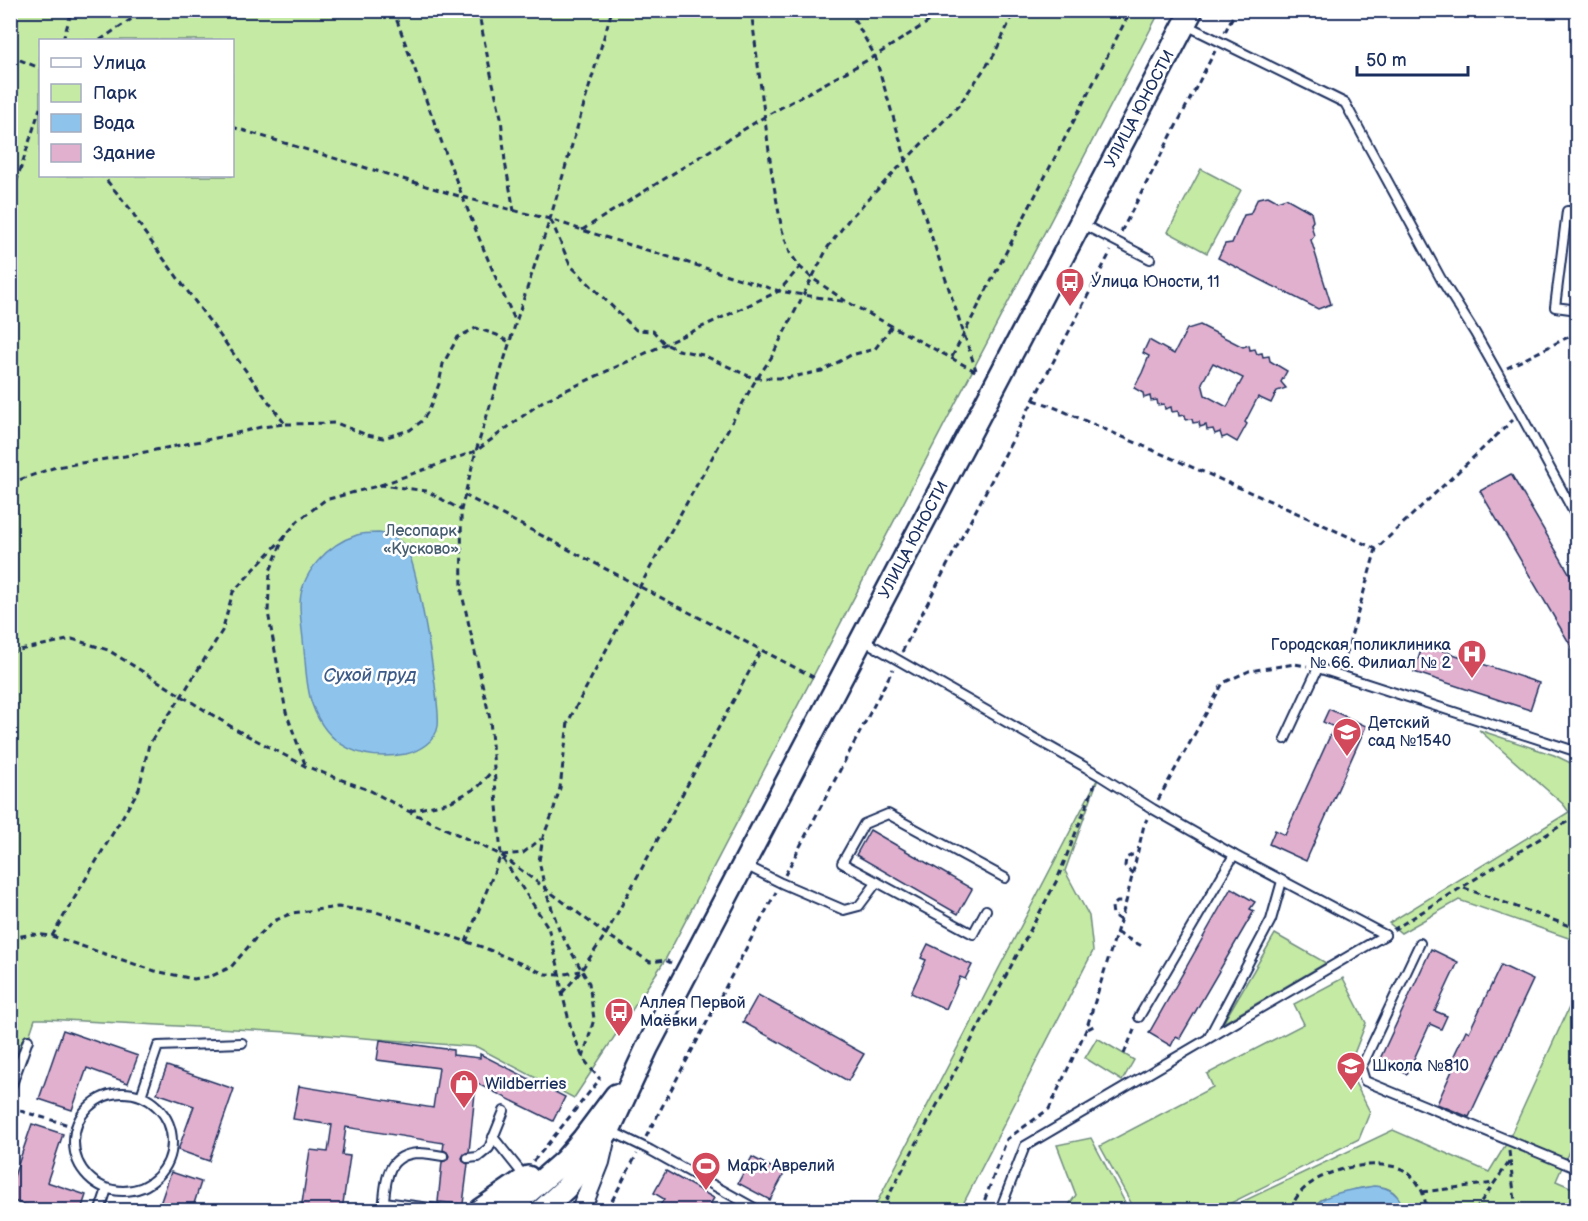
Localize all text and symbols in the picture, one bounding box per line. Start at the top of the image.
legend [39,39,234,177]
scale bar [1357,39,1468,77]
street label: УЛИЦА ЮНОСТИ [1101,47,1179,171]
text: 50 m [1366,50,1407,71]
text: Улица [93,53,147,74]
text: Парк [93,83,137,104]
text: Вода [93,113,135,134]
text: Здание [93,143,155,164]
bus stop icon: Улица Юности, 11 [1054,266,1086,308]
place label: Улица Юности, 11 [1091,273,1220,292]
street label: УЛИЦА ЮНОСТИ [875,478,953,602]
park label: Лесопарк «Кусково» [383,522,459,559]
place label: Городская поликлиника № 66. Филиал № 2 [1271,636,1452,673]
hospital icon: Городская поликлиника № 66. Филиал № 2 [1456,638,1488,680]
water label: Сухой пруд [324,665,417,686]
place label: Детский сад №1540 [1368,714,1451,751]
school or university icon: Детский сад №1540 [1331,716,1363,758]
place label: Аллея Первой Маёвки [639,994,746,1031]
bus stop icon: Аллея Первой Маёвки [603,996,635,1038]
school or university icon: Школа №810 [1335,1050,1367,1092]
place label: Школа №810 [1372,1057,1469,1076]
shop icon: Wildberries [448,1068,480,1110]
place label: Wildberries [485,1075,566,1094]
sports icon: Марк Аврелий [690,1150,722,1192]
place label: Марк Аврелий [727,1157,835,1176]

